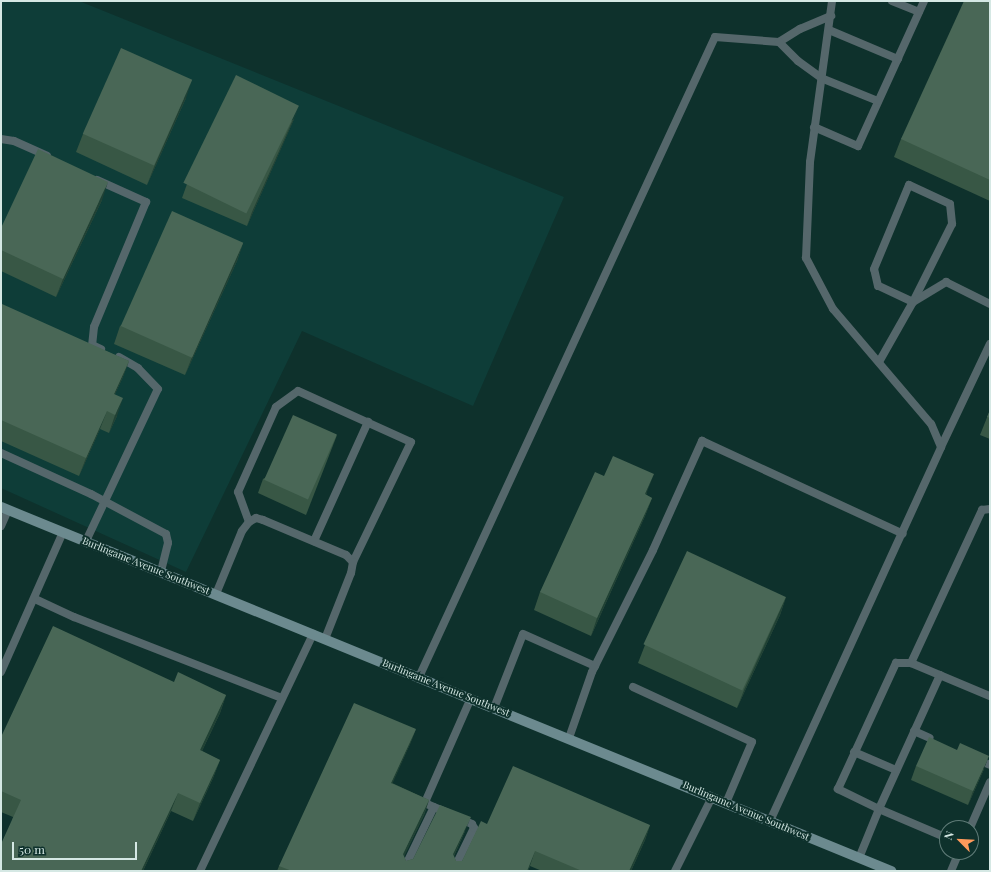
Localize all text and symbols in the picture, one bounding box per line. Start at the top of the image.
street label: Burlingame Avenue Southwest [80,535,212,597]
street label: Burlingame Avenue Southwest [380,657,512,719]
street label: Burlingame Avenue Southwest [681,779,811,843]
north arrow [939,820,979,860]
text: N [940,829,957,842]
scale bar [14,834,139,860]
text: 50 m [19,841,45,857]

